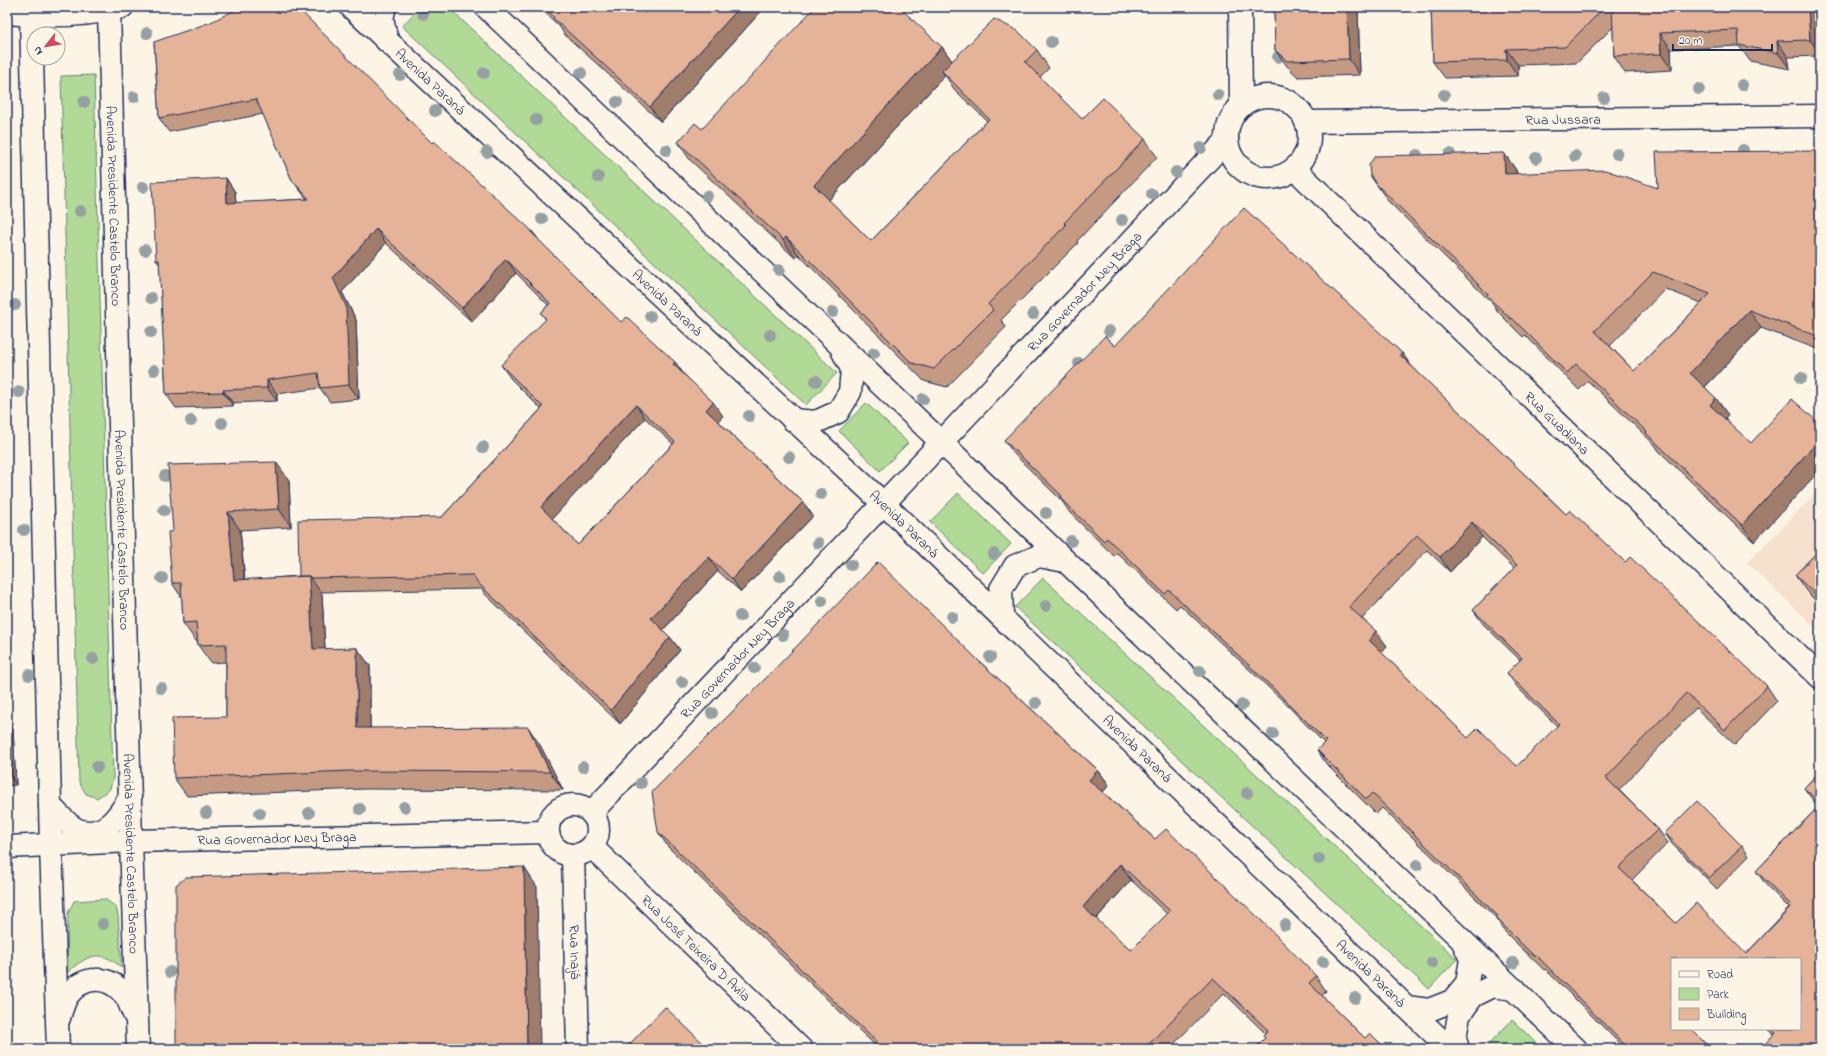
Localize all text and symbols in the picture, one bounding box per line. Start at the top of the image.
north arrow [26,26,66,66]
scale bar [1673,26,1772,52]
text: 20 m [1679,32,1702,50]
text: N [30,43,47,58]
street label: Avenida Paraná [390,44,470,121]
street label: Avenida Presidente Castelo Branco [100,105,126,306]
street label: Rua Jussara [1525,110,1601,131]
street label: Rua Governador Ney Braga [1023,227,1147,357]
street label: Avenida Paraná [627,265,707,342]
street label: Rua Guadiana [1519,387,1594,460]
street label: Avenida Presidente Castelo Branco [108,429,134,630]
street label: Avenida Paraná [864,486,943,563]
street label: Rua Governador Ney Braga [676,594,801,724]
street label: Avenida Paraná [1097,711,1176,788]
street label: Avenida Presidente Castelo Branco [117,753,144,954]
street label: Rua Governador Ney Braga [197,827,357,852]
street label: Rua José Teixeira D Avila [636,891,755,1007]
street label: Rua Inajá [563,925,585,979]
street label: Avenida Paraná [1330,935,1410,1013]
legend [1671,958,1801,1030]
text: Road [1707,966,1733,984]
text: Park [1707,986,1729,1004]
text: Building [1706,1006,1746,1025]

